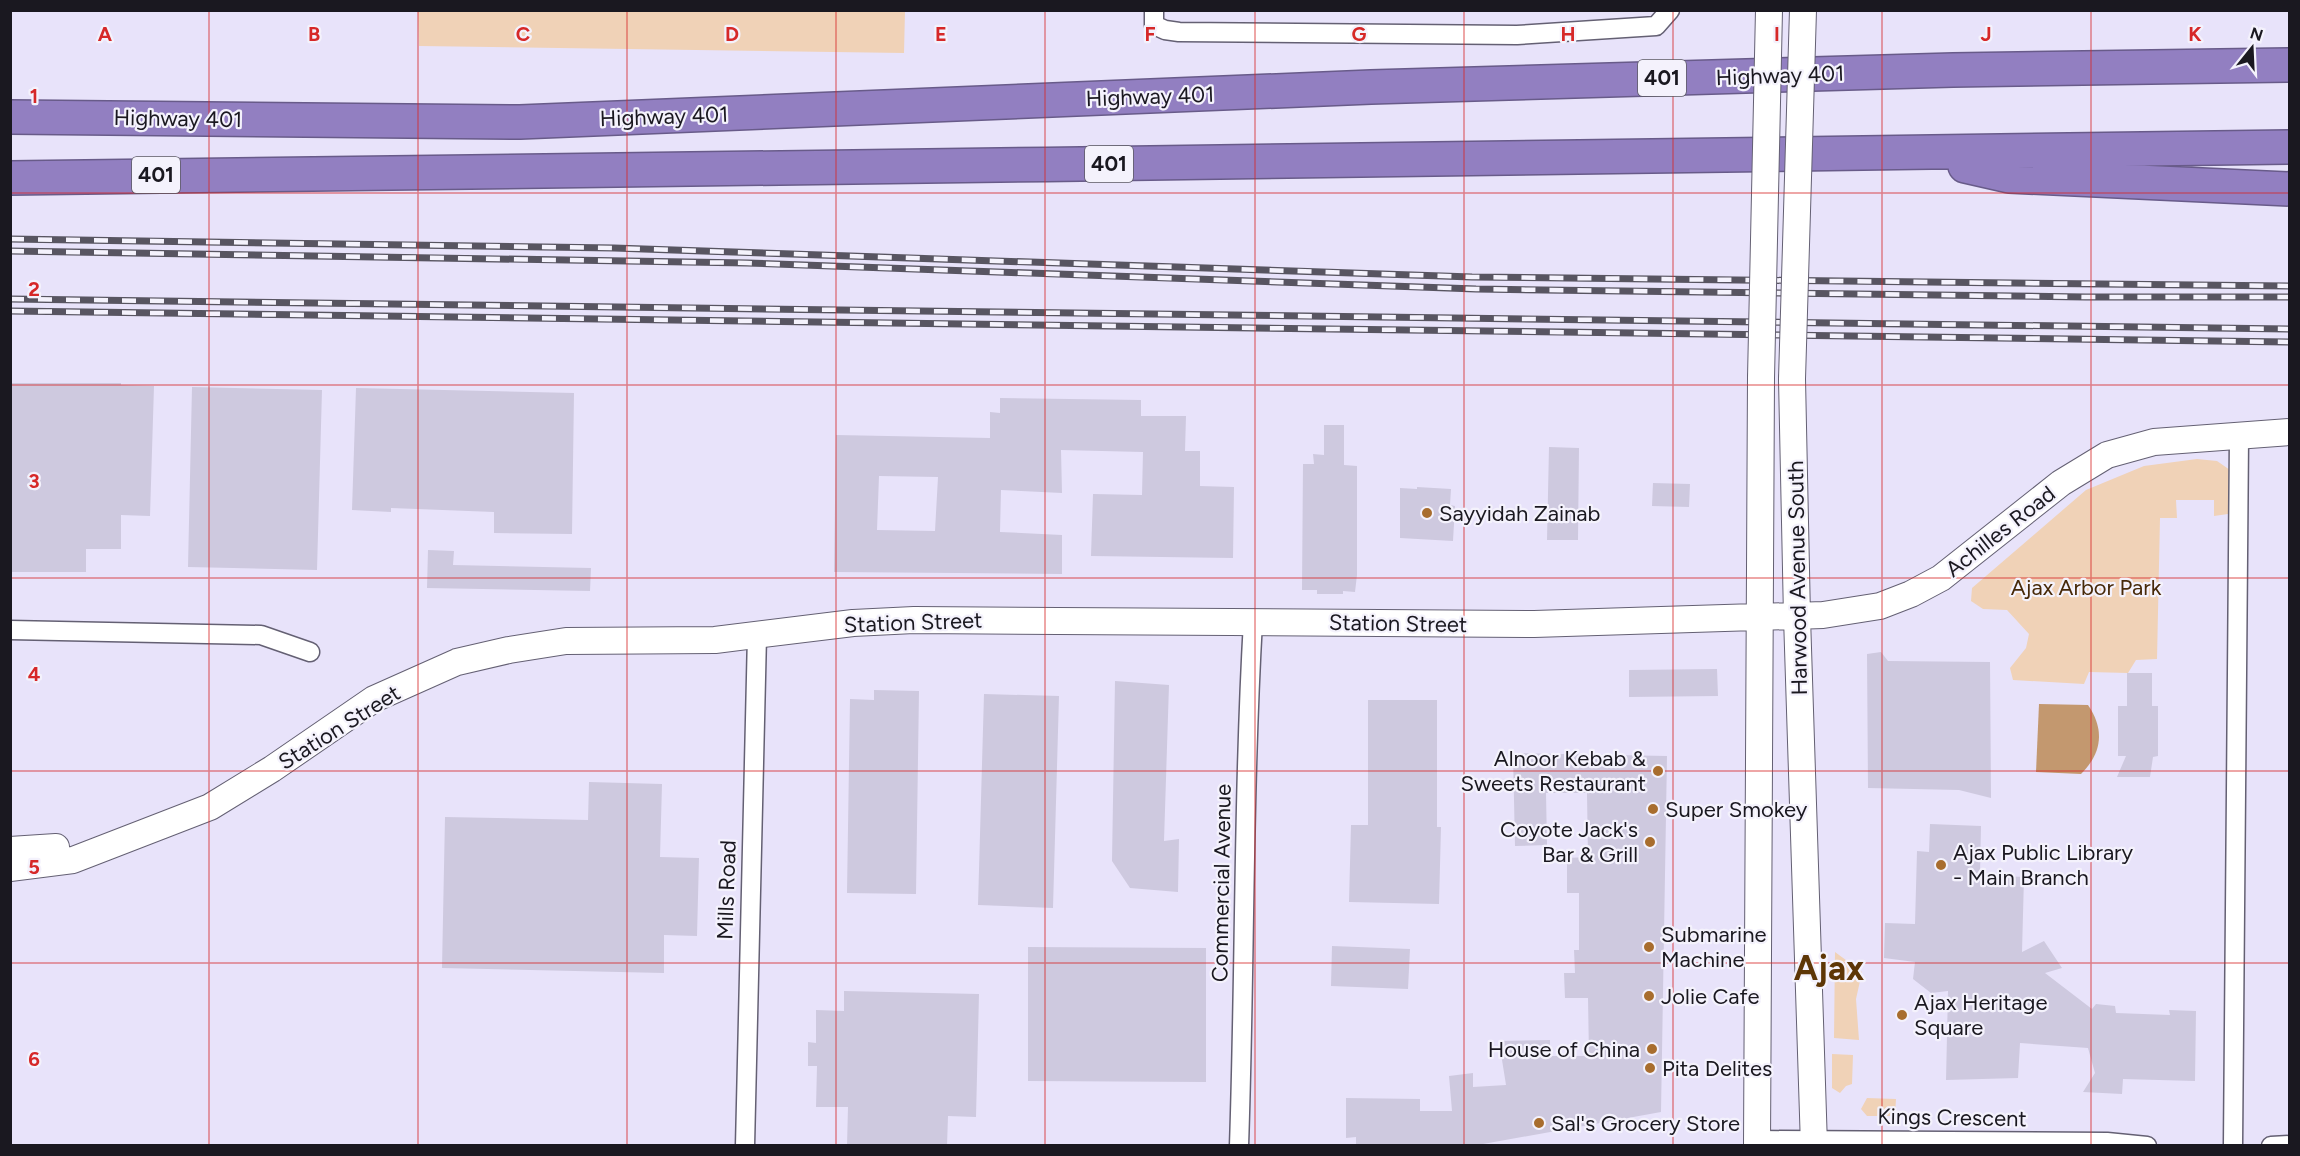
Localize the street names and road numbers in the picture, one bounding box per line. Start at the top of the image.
road number: 401 [1638,60,1686,96]
street label: Highway 401 [1715,60,1845,91]
street label: Highway 401 [1085,81,1215,112]
street label: Highway 401 [599,101,729,132]
street label: Highway 401 [113,104,242,133]
road number: 401 [1085,146,1133,182]
road number: 401 [132,157,180,193]
street label: Harwood Avenue South [1782,460,1813,696]
street label: Achilles Road [1940,480,2061,583]
street label: Station Street [843,607,983,638]
street label: Station Street [1329,609,1467,638]
street label: Station Street [273,679,405,776]
street label: Commercial Avenue [1206,784,1237,982]
street label: Mills Road [711,840,742,940]
street label: Kings Crescent [1877,1103,2027,1132]

